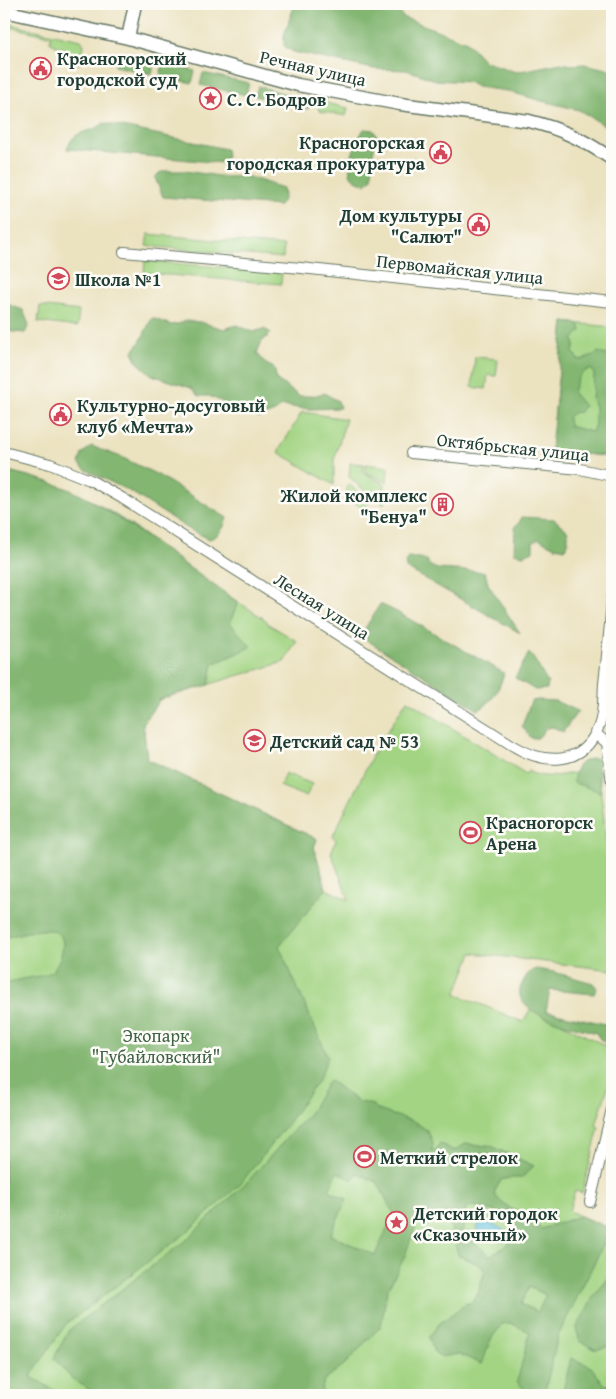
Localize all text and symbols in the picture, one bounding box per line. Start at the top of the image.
street label: Речная улица [257,43,369,93]
place label: Красногорский городской суд [57,45,187,93]
public building icon: Красногорский городской суд [29,56,53,80]
place label: С. С. Бодров [227,86,326,113]
place icon: С. С. Бодров [199,87,223,111]
place label: Красногорская городская прокуратура [227,129,426,177]
public building icon: Красногорская городская прокуратура [429,140,453,164]
place label: Дом культуры "Салют" [338,202,462,250]
public building icon: Дом культуры "Салют" [466,213,490,237]
street label: Первомайская улица [375,247,545,291]
place label: Школа №1 [75,266,161,293]
school or university icon: Школа №1 [47,267,71,291]
place label: Культурно-досуговый клуб «Мечта» [77,392,265,440]
public building icon: Культурно-досуговый клуб «Мечта» [49,403,73,427]
street label: Октябрьская улица [435,426,591,468]
place label: Жилой комплекс "Бенуа" [280,482,427,530]
building icon: Жилой комплекс "Бенуа" [431,493,455,517]
street label: Лесная улица [269,566,376,646]
place label: Детский сад № 53 [269,728,419,755]
school or university icon: Детский сад № 53 [242,729,266,753]
place label: Красногорск Арена [486,809,594,857]
sports icon: Красногорск Арена [458,820,482,844]
park label: Экопарк "Губайловский" [92,1022,220,1070]
place label: Меткий стрелок [380,1144,519,1171]
sports icon: Меткий стрелок [352,1145,376,1169]
place label: Детский городок «Сказочный» [412,1200,558,1248]
place icon: Детский городок «Сказочный» [385,1211,409,1235]

